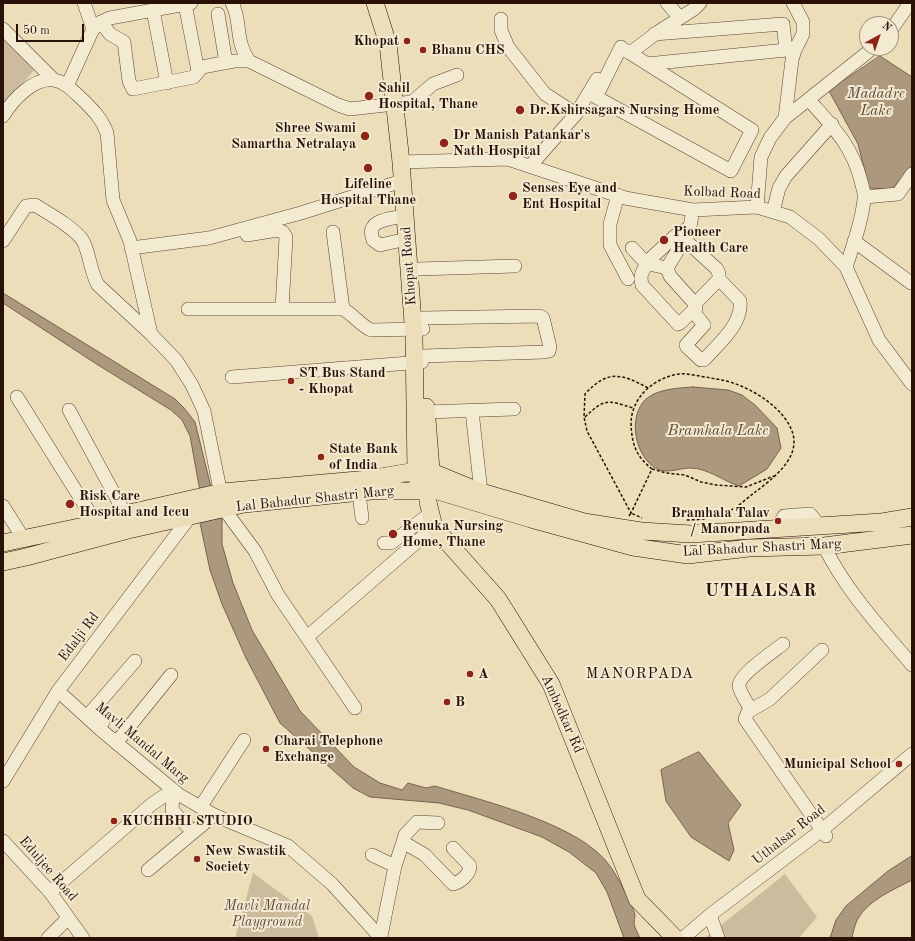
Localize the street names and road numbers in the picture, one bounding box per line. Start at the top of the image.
street label: Kolbad Road [683,183,761,203]
street label: Khopat Road [398,226,420,306]
street label: Lal Bahadur Shastri Marg [235,482,395,516]
street label: Lal Bahadur Shastri Marg [682,535,842,561]
street label: Edalji Rd [55,609,103,665]
street label: Ambedkar Rd [537,672,587,756]
street label: Mavli Mandal Marg [92,699,192,787]
street label: Uthalsar Road [749,801,829,869]
street label: Eduljee Road [15,833,81,905]

